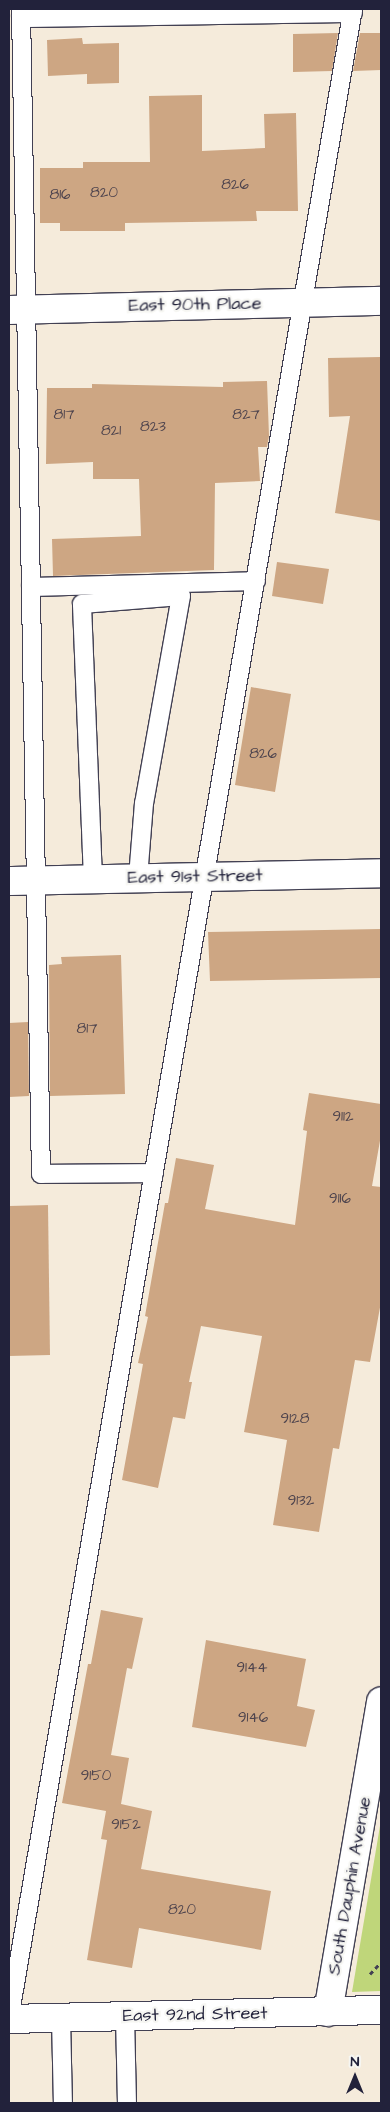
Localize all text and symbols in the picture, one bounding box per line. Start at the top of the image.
house number: 826 [221,176,249,194]
house number: 820 [90,184,118,202]
house number: 816 [49,186,71,204]
street label: East 90th Place [128,293,262,317]
house number: 817 [54,406,74,424]
house number: 827 [232,406,260,424]
house number: 823 [140,418,166,436]
house number: 821 [101,422,121,440]
house number: 826 [249,745,277,763]
street label: East 91st Street [127,865,263,889]
house number: 817 [77,1020,97,1038]
house number: 9112 [333,1108,353,1126]
house number: 9116 [329,1190,351,1208]
house number: 9128 [281,1410,309,1428]
house number: 9132 [288,1492,314,1510]
house number: 9144 [237,1659,267,1677]
house number: 9146 [238,1709,268,1727]
house number: 9150 [81,1767,111,1785]
street label: South Dauphin Avenue [324,1795,376,1977]
house number: 9152 [111,1816,141,1834]
house number: 820 [168,1901,196,1919]
street label: East 92nd Street [122,2003,268,2027]
north arrow [330,2052,380,2102]
text: N [351,2052,359,2072]

